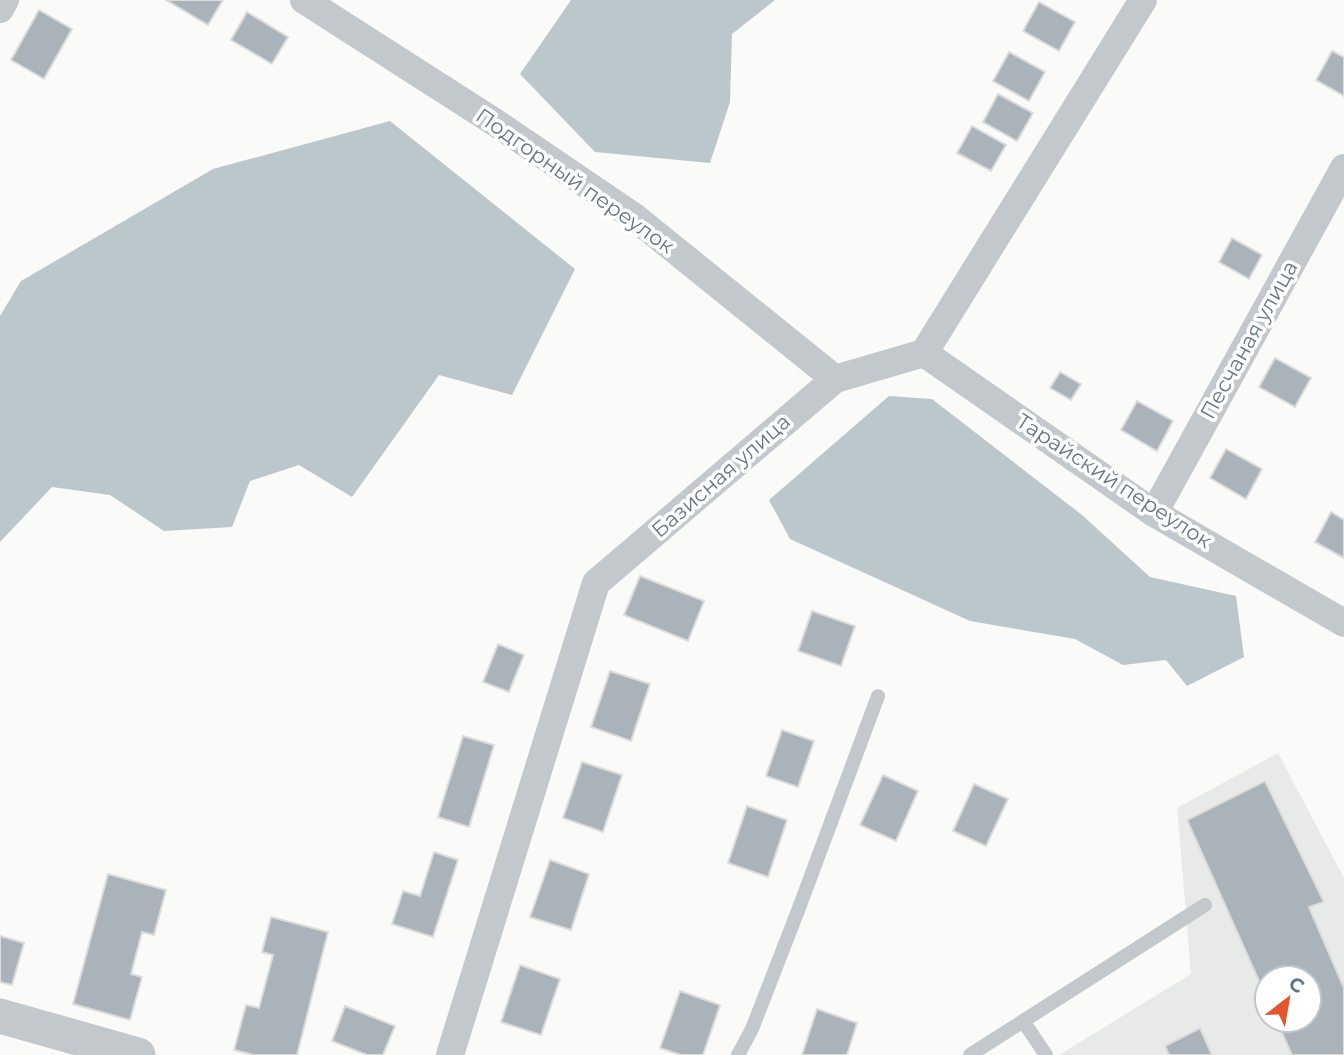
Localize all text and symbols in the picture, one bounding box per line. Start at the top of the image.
street label: Подгорный переулок [471,103,679,259]
street label: Песчаная улица [1195,256,1302,423]
street label: Тарайский переулок [1012,408,1217,553]
street label: Базисная улица [646,409,795,543]
north arrow [1253,964,1323,1034]
text: С [1285,971,1309,998]

